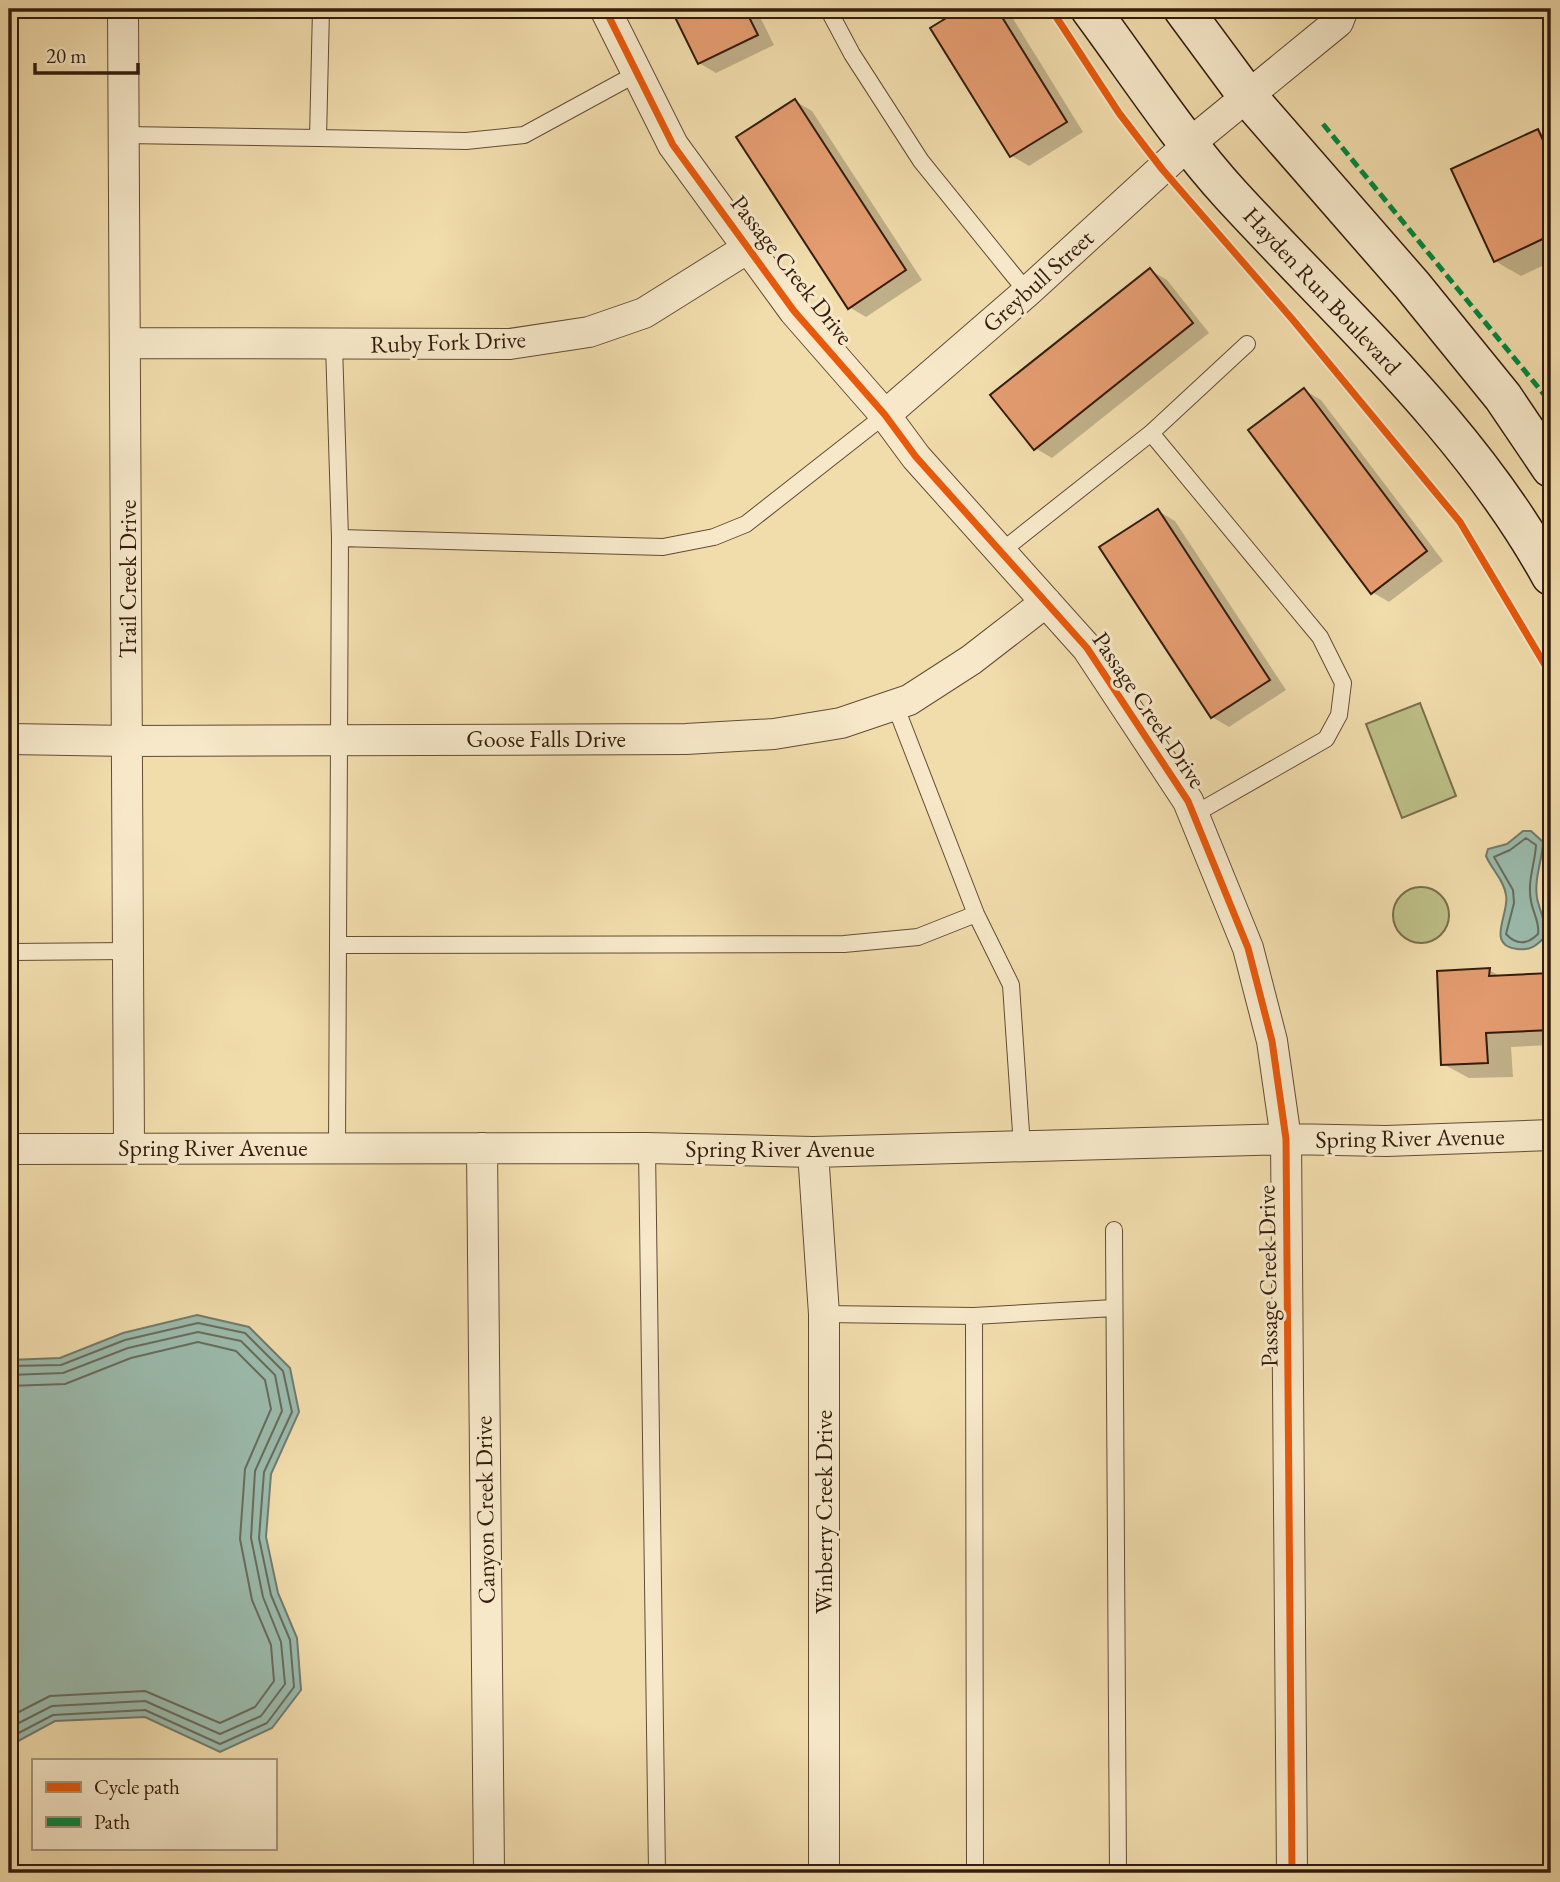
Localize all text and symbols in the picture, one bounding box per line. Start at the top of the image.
scale bar [35,32,138,76]
text: 20 m [46,42,87,69]
street label: Passage Creek Drive [724,188,861,351]
street label: Hayden Run Boulevard [1237,200,1409,382]
street label: Greybull Street [975,222,1100,339]
street label: Ruby Fork Drive [370,323,526,360]
street label: Trail Creek Drive [112,500,143,658]
street label: Passage Creek Drive [1086,626,1213,794]
street label: Goose Falls Drive [466,723,626,754]
street label: Spring River Avenue [1315,1120,1505,1155]
street label: Spring River Avenue [118,1132,308,1163]
street label: Spring River Avenue [685,1133,875,1164]
street label: Passage Creek Drive [1250,1185,1285,1367]
street label: Winberry Creek Drive [808,1410,839,1614]
street label: Canyon Creek Drive [467,1416,502,1604]
legend [32,1759,276,1850]
text: Cycle path [94,1773,180,1800]
text: Path [94,1808,131,1835]

